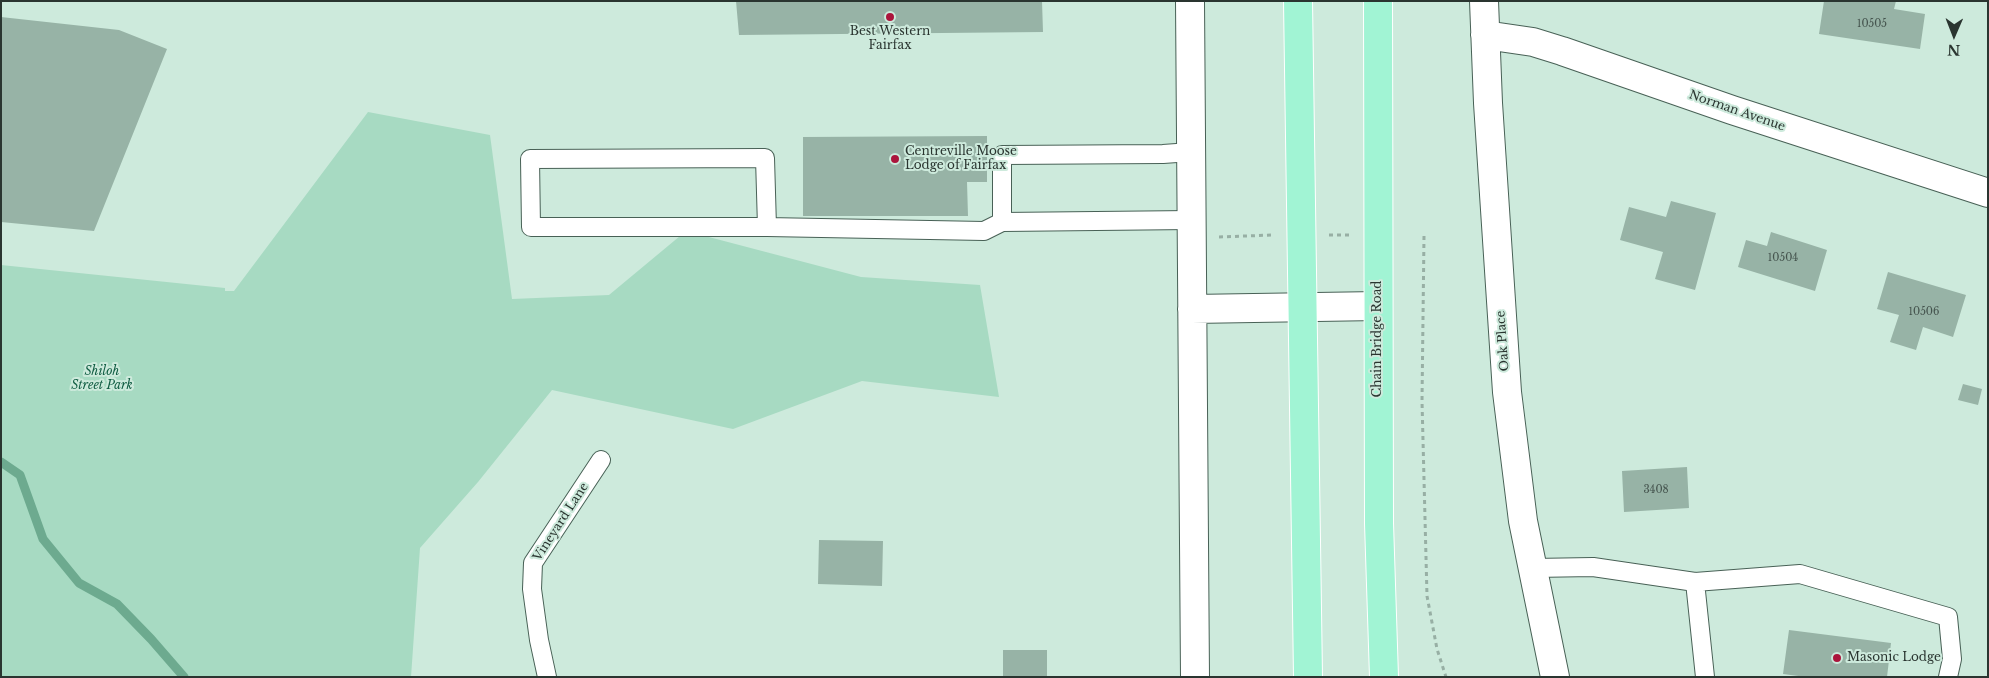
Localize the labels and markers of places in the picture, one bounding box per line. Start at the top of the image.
marker: Best Western Fairfax [884,11,896,23]
place label: Best Western Fairfax [850,25,930,53]
place label: Centreville Moose Lodge of Fairfax [905,145,1017,173]
marker: Centreville Moose Lodge of Fairfax [889,153,901,165]
place label: Masonic Lodge [1847,651,1941,665]
marker: Masonic Lodge [1831,652,1843,664]

